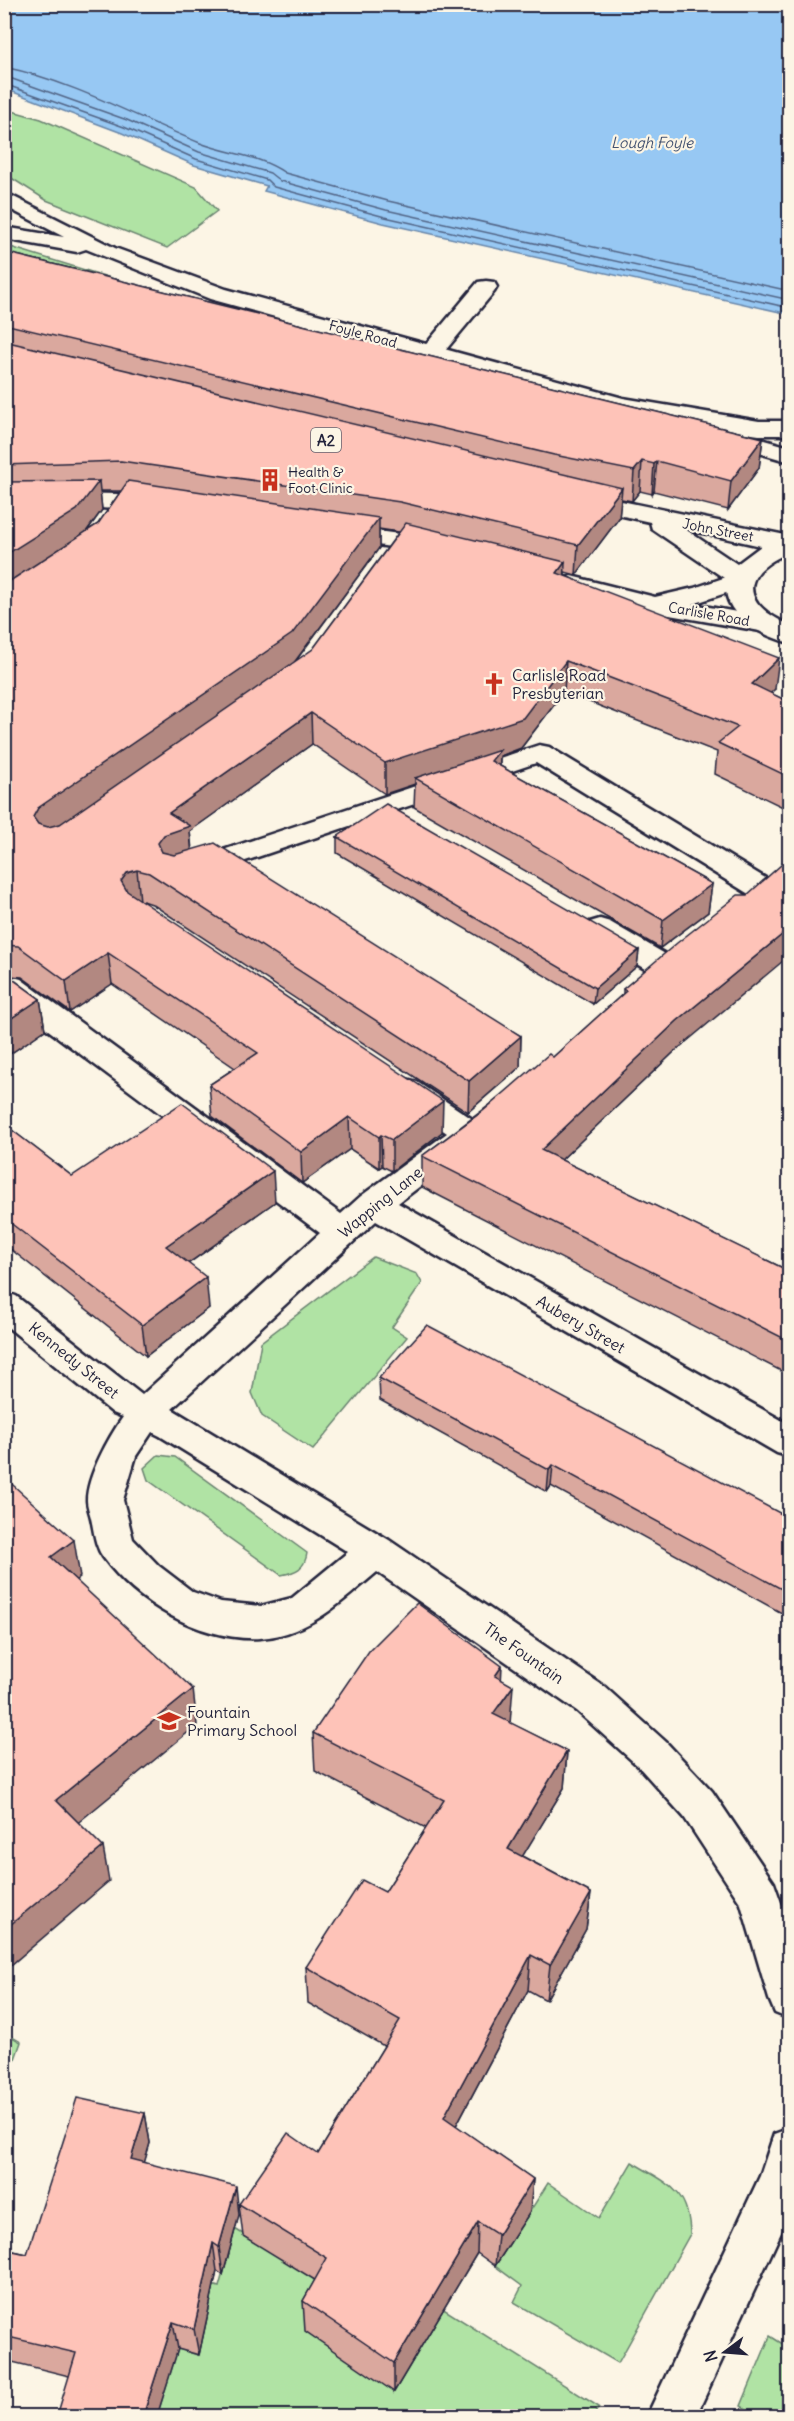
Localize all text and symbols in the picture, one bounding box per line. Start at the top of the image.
water label: Lough Foyle [611,133,694,152]
street label: Foyle Road [327,316,399,352]
road number: A2 [311,428,341,452]
place label: Health & Foot Clinic [288,463,353,497]
building icon: Health & Foot Clinic [257,467,283,493]
street label: John Street [681,514,755,546]
street label: Carlisle Road [667,598,751,630]
place label: Carlisle Road Presbyterian [512,665,606,703]
church icon: Carlisle Road Presbyterian [481,671,507,697]
street label: Wapping Lane [334,1162,426,1242]
street label: Aubery Street [533,1291,629,1358]
street label: Kennedy Street [25,1318,124,1403]
street label: The Fountain [480,1618,568,1688]
place label: Fountain Primary School [187,1702,297,1740]
school or university icon: Fountain Primary School [156,1708,182,1734]
north arrow [695,2322,755,2382]
text: N [699,2348,722,2364]

